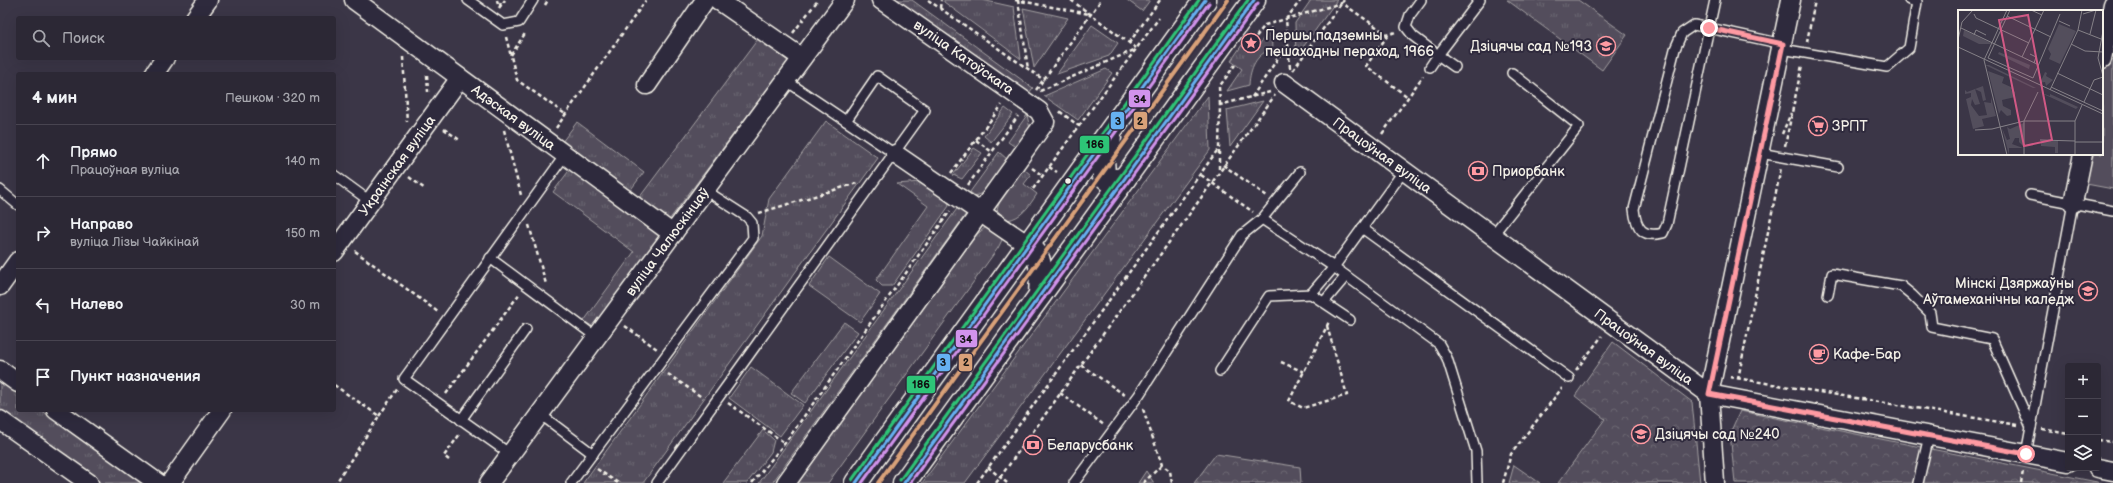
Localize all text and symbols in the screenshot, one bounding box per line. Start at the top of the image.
inset map [1958,10,2103,155]
search box [16,16,336,60]
street label: вуліца Катоўскага [910,16,1018,99]
route end [1700,19,1718,37]
icon: search [30,27,52,49]
place label: Першы падземны пешаходны пераход, 1966 [1265,27,1434,60]
text: Поиск [62,29,105,48]
place icon: Першы падземны пешаходны пераход, 1966 [1240,32,1262,54]
school or university icon: Дзіцячы сад №193 [1595,35,1617,57]
place label: Дзіцячы сад №193 [1470,38,1592,55]
street label: Адэская вуліца [467,81,559,154]
text: 4 мин [32,88,77,108]
line badge: 34 [1128,89,1151,108]
text: Пешком · 320 m [225,90,320,106]
text: 34 [1134,93,1147,106]
line badge: 3 [1110,111,1125,130]
line badge: 2 [1133,111,1148,130]
street label: Украінская вуліца [355,112,440,219]
street label: Працоўная вуліца [1329,114,1435,198]
text: 3 [1115,115,1122,128]
text: 2 [1137,115,1144,128]
supermarket icon: ЗРПТ [1807,115,1829,137]
place label: ЗРПТ [1832,118,1869,135]
line badge: 186 [1079,135,1110,154]
text: 186 [1086,138,1104,151]
text: Прямо [70,143,117,162]
icon: ahead [32,150,54,172]
text: 140 m [285,153,320,169]
bank icon: Приорбанк [1467,160,1489,182]
text: Працоўная вуліца [70,162,180,178]
place label: Приорбанк [1492,163,1565,180]
unlabelled marker [1063,176,1073,186]
street label: вуліца Чалюскінцаў [622,184,713,299]
text: Направо [70,215,133,234]
icon: right [32,222,54,244]
text: 150 m [286,225,320,241]
text: вуліца Лізы Чайкінай [70,234,199,250]
place label: Мінскі Дзяржаўны Аўтамеханічны каледж [1922,275,2074,308]
school or university icon: Мінскі Дзяржаўны Аўтамеханічны каледж [2077,280,2099,302]
icon: left [32,294,54,316]
text: Налево [70,295,123,314]
text: 30 m [290,297,320,313]
street label: Працоўная вуліца [1591,305,1697,389]
line badge: 34 [955,329,978,348]
text: 34 [960,333,973,346]
cafe icon: Кафе-Бар [1808,343,1830,365]
place label: Кафе-Бар [1833,346,1901,363]
line badge: 3 [936,353,951,372]
line badge: 2 [958,353,973,372]
text: 3 [940,356,947,369]
text: 2 [963,356,970,369]
map controls [2065,363,2101,471]
button: + [2065,363,2101,399]
icon: arrive [32,366,54,388]
text: Пункт назначения [70,367,201,386]
line badge: 186 [906,375,936,394]
text: 186 [912,378,930,391]
button: − [2065,399,2101,435]
school or university icon: Дзіцячы сад №240 [1630,423,1652,445]
place label: Дзіцячы сад №240 [1655,426,1779,443]
bank icon: Беларусбанк [1022,434,1044,456]
button: layers [2065,435,2101,471]
place label: Беларусбанк [1047,437,1134,454]
route start [2017,445,2035,463]

